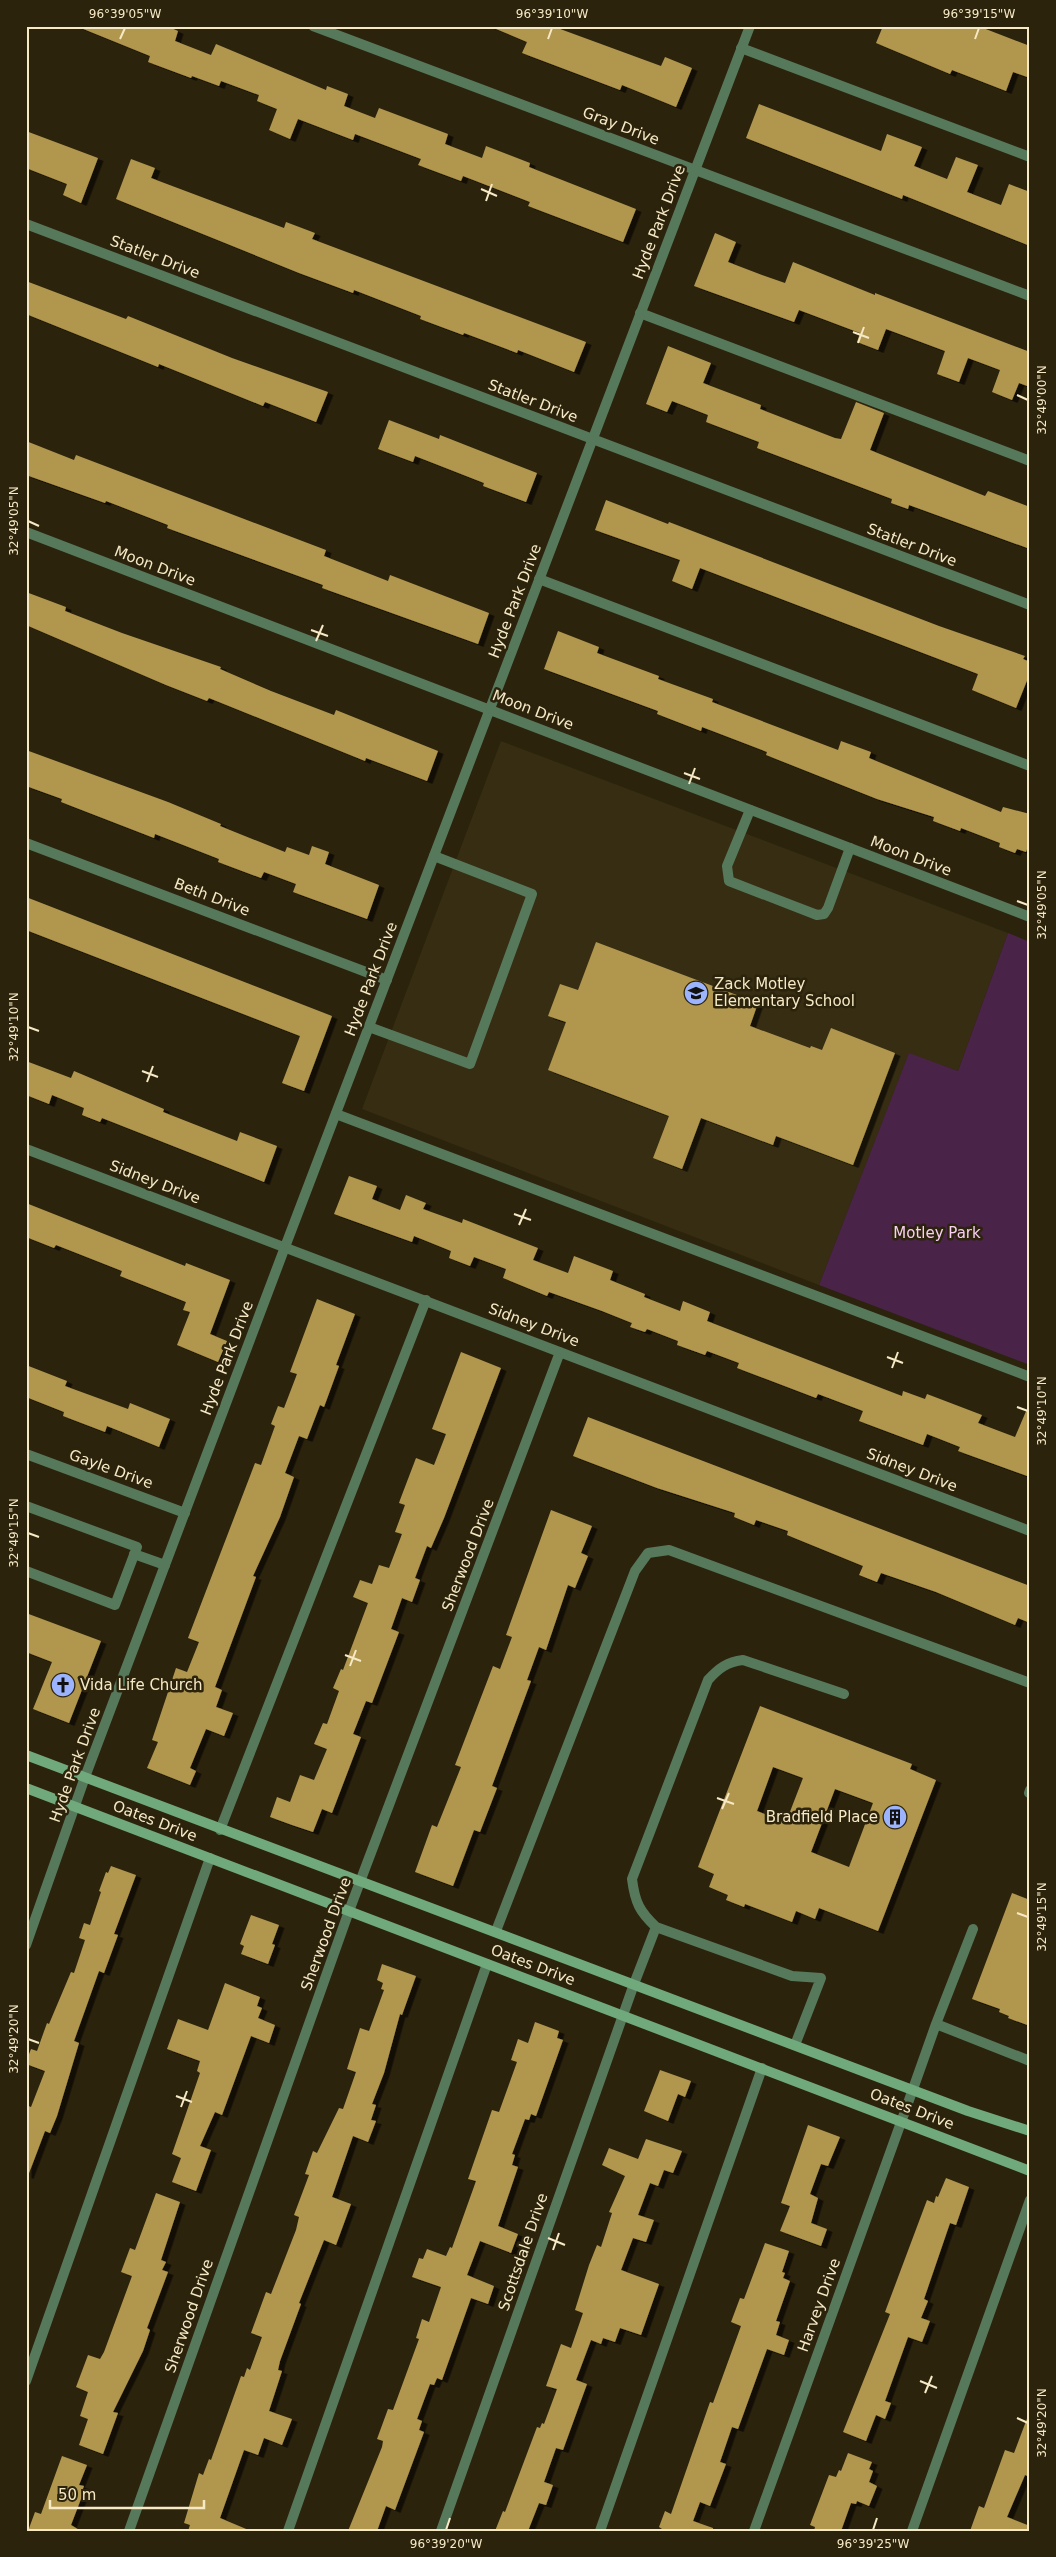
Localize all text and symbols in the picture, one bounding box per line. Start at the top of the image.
text: 96°39'05"W [89,7,161,21]
text: 96°39'10"W [516,7,588,21]
text: 96°39'15"W [943,7,1015,21]
street label: Gray Drive [580,103,662,149]
street label: Hyde Park Drive [629,162,689,282]
street label: Statler Drive [108,232,202,282]
text: 32°49'00"N [1035,365,1049,435]
street label: Statler Drive [486,376,580,426]
text: 32°49'05"N [7,486,21,556]
street label: Statler Drive [865,520,959,570]
street label: Hyde Park Drive [485,541,545,661]
street label: Moon Drive [112,542,198,590]
street label: Moon Drive [490,686,576,734]
street label: Moon Drive [868,832,954,880]
text: 32°49'05"N [1035,870,1049,940]
street label: Beth Drive [172,874,252,920]
street label: Hyde Park Drive [341,919,401,1039]
place label: Zack Motley Elementary School [714,975,855,1010]
school or university icon: Zack Motley Elementary School [683,980,709,1006]
text: 32°49'10"N [7,992,21,1062]
street label: Sidney Drive [107,1156,203,1208]
park label: Motley Park [893,1224,981,1242]
street label: Hyde Park Drive [197,1298,257,1418]
street label: Sidney Drive [486,1299,582,1351]
text: 32°49'10"N [1035,1376,1049,1446]
street label: Sidney Drive [864,1444,960,1496]
street label: Gayle Drive [67,1446,155,1492]
street label: Sherwood Drive [438,1496,498,1614]
text: 32°49'15"N [7,1498,21,1568]
church icon: Vida Life Church [50,1672,76,1698]
place label: Vida Life Church [80,1676,202,1694]
street label: Hyde Park Drive [46,1705,104,1825]
street label: Oates Drive [110,1797,200,1845]
building icon: Bradfield Place [882,1804,908,1830]
place label: Bradfield Place [766,1808,878,1826]
street label: Sherwood Drive [297,1875,355,1993]
text: 32°49'15"N [1035,1882,1049,1952]
street label: Oates Drive [488,1941,578,1989]
text: 32°49'20"N [7,2004,21,2074]
street label: Oates Drive [867,2085,957,2133]
street label: Scottsdale Drive [494,2191,552,2313]
street label: Harvey Drive [794,2256,844,2354]
street label: Sherwood Drive [161,2257,217,2375]
text: 32°49'20"N [1035,2388,1049,2458]
scale bar [50,2477,204,2509]
text: 50 m [58,2486,96,2504]
text: 96°39'20"W [410,2537,482,2551]
text: 96°39'25"W [837,2537,909,2551]

